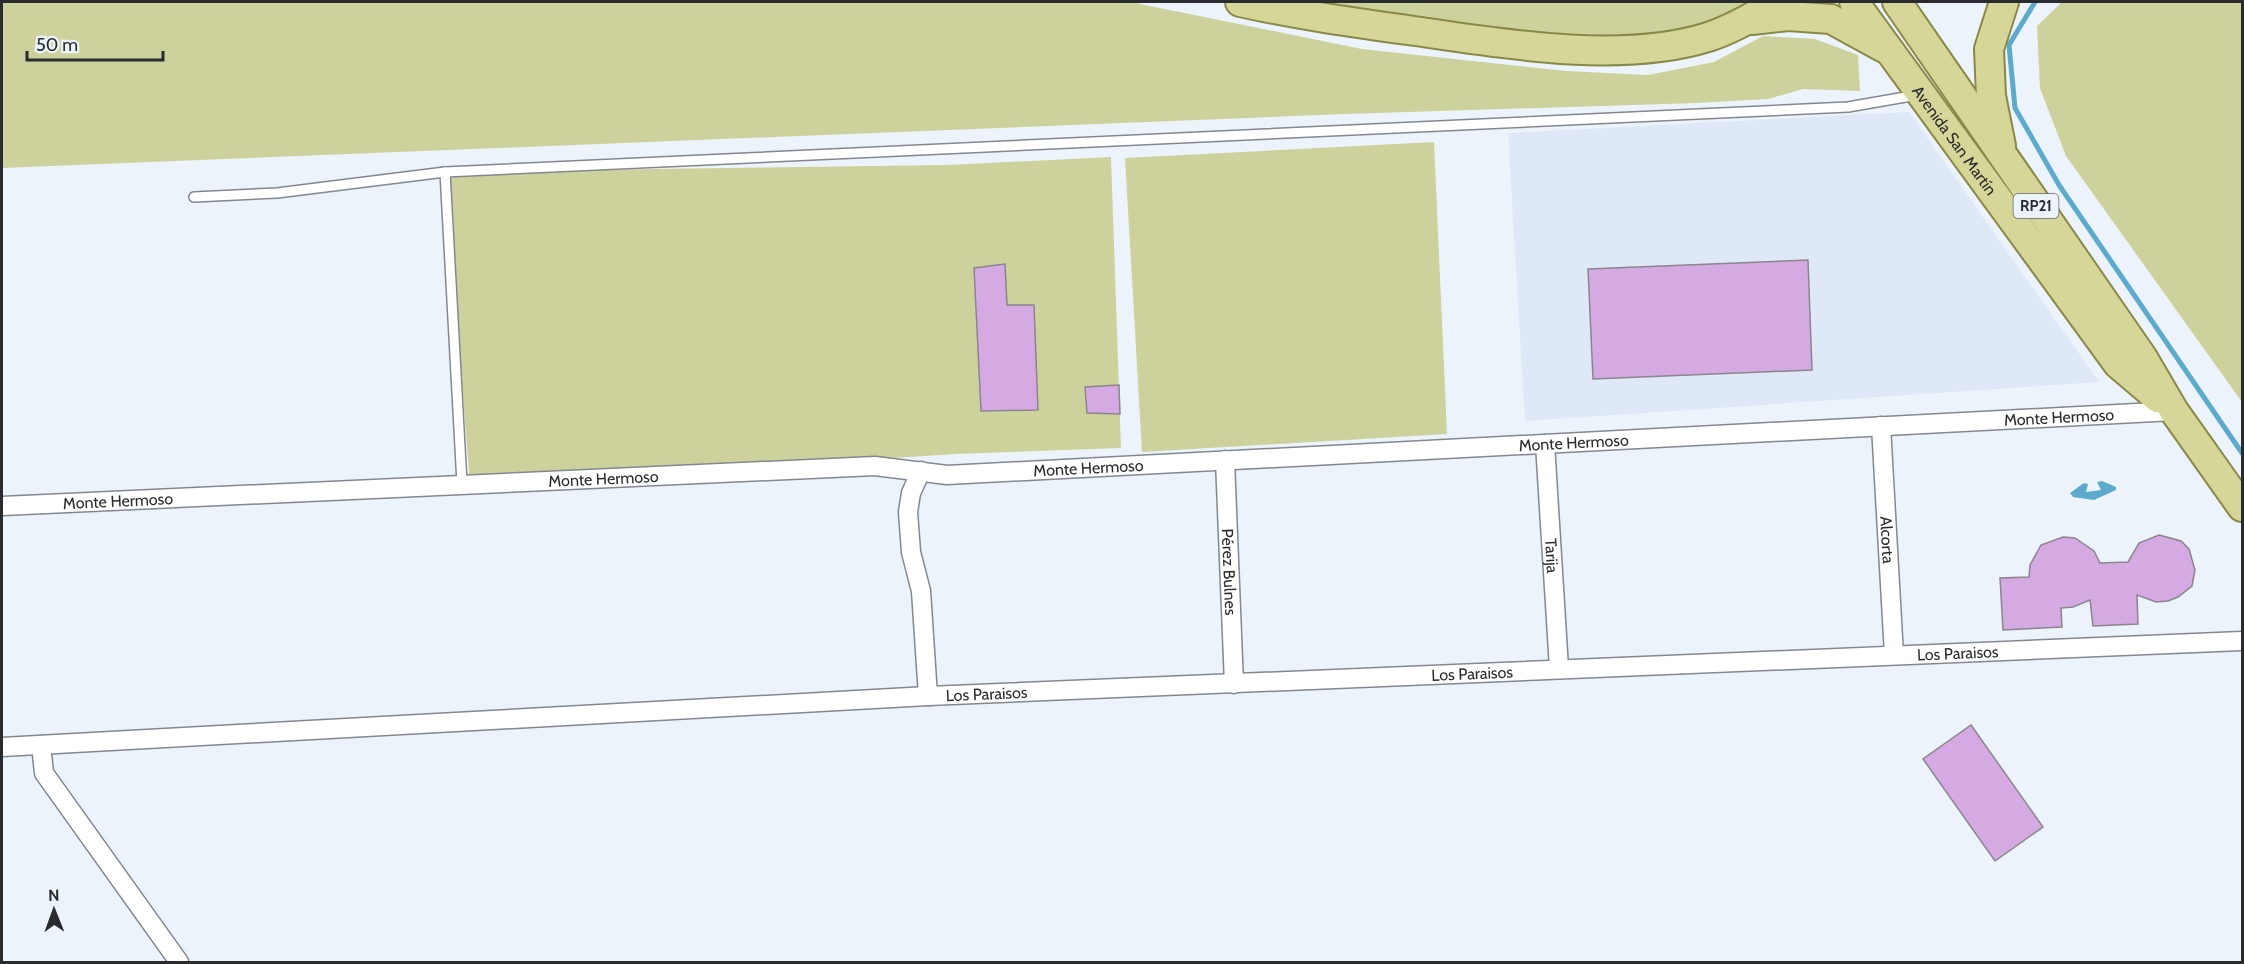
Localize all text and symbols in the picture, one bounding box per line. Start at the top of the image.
scale bar [27,24,164,62]
text: 50 m [36,34,78,56]
street label: Avenida San Martín [1908,82,2001,199]
road number: RP21 [2014,194,2058,218]
street label: Monte Hermoso [2004,405,2115,430]
street label: Monte Hermoso [1518,430,1629,455]
street label: Monte Hermoso [1033,456,1144,480]
street label: Monte Hermoso [548,467,659,491]
street label: Monte Hermoso [62,489,174,513]
street label: Alcorta [1876,516,1898,564]
street label: Pérez Bulnes [1218,528,1240,616]
street label: Tarija [1541,538,1562,574]
street label: Los Paraisos [1917,642,1999,665]
street label: Los Paraisos [1431,663,1514,685]
street label: Los Paraisos [945,683,1028,705]
north arrow [24,880,84,940]
text: N [48,886,60,905]

